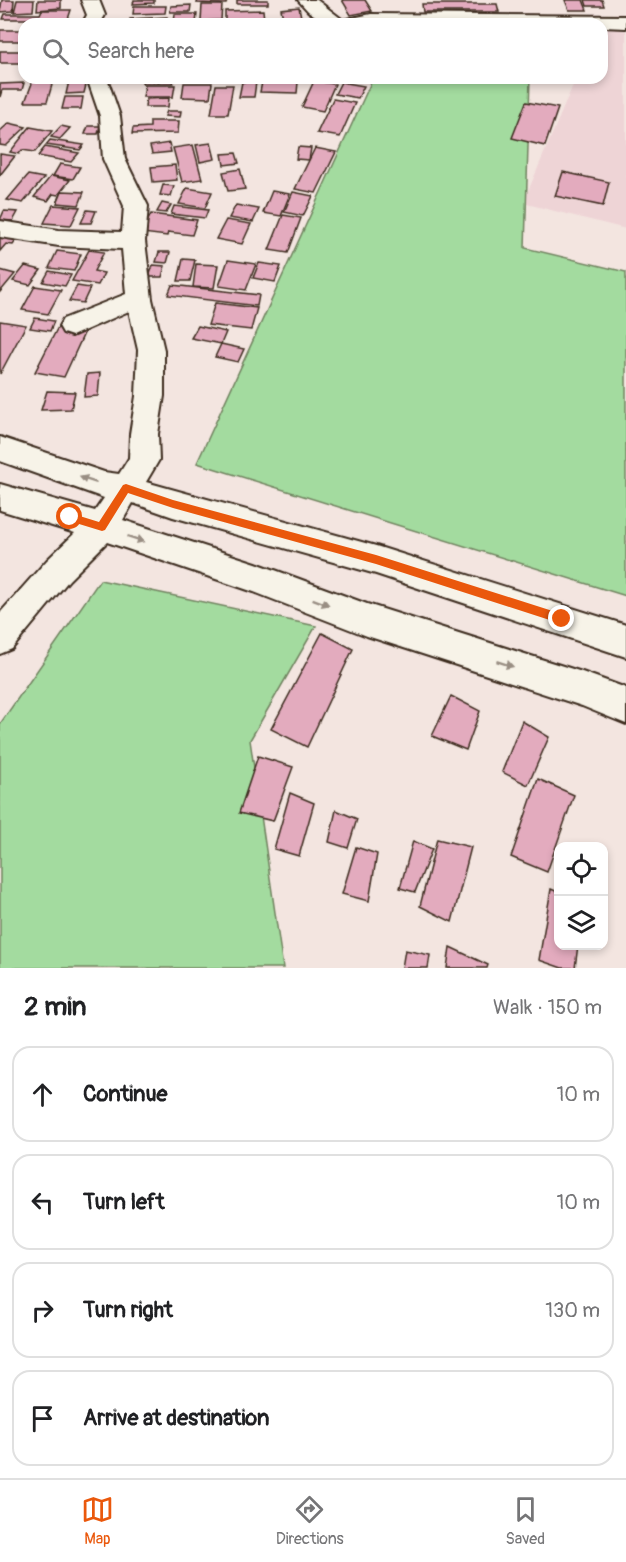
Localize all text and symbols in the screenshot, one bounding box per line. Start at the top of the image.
search box [18,18,608,84]
icon: search [39,35,72,68]
text: Search here [87,37,194,65]
one-way arrow [79,474,97,484]
route start [56,503,82,529]
one-way arrow [127,534,145,544]
one-way arrow [312,598,330,608]
route end [548,605,574,631]
one-way arrow [496,660,514,669]
map controls [554,842,608,950]
button: locate [554,842,608,896]
button: layers [554,896,608,950]
text: 2 min [24,991,86,1023]
text: Walk · 150 m [493,995,602,1020]
icon: ahead [26,1078,59,1111]
text: Continue [83,1080,167,1108]
text: 10 m [556,1082,600,1107]
icon: left [26,1186,59,1219]
text: Turn left [83,1188,165,1216]
text: 10 m [556,1190,600,1215]
icon: right [26,1294,59,1327]
text: Turn right [83,1296,173,1324]
text: 130 m [545,1298,600,1323]
icon: arrive [26,1402,59,1435]
text: Arrive at destination [83,1404,269,1432]
tab: Map [81,1493,114,1549]
tab: Directions [276,1493,344,1549]
tab: Saved [505,1493,545,1549]

